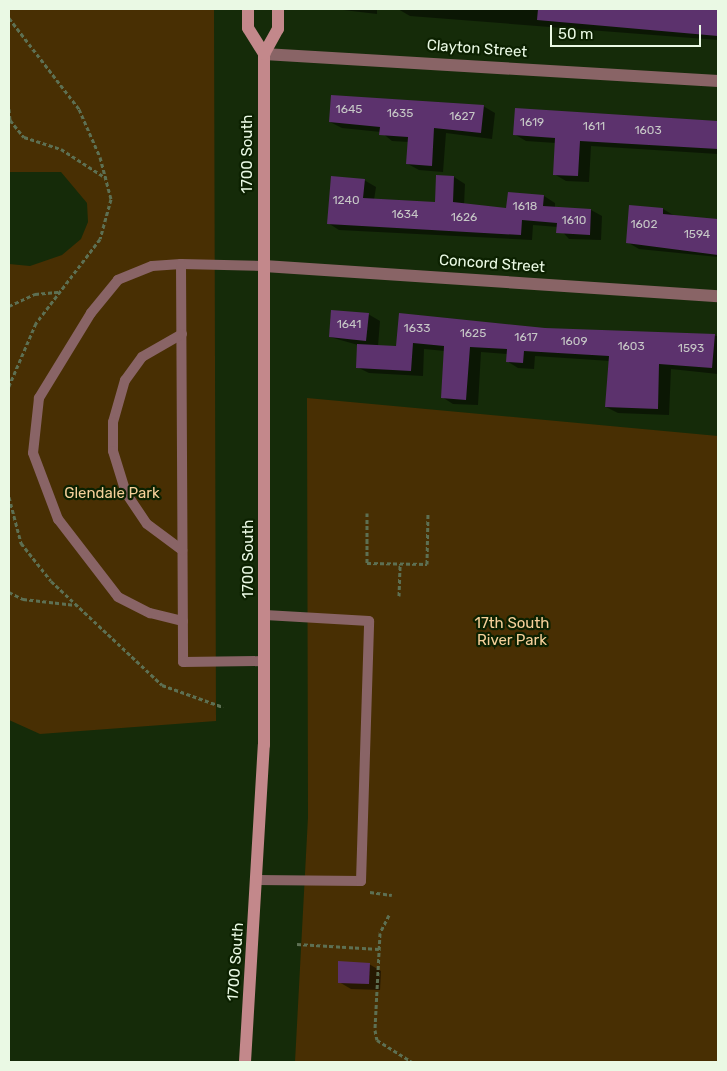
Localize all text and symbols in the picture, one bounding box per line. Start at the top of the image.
scale bar [552,15,703,47]
text: 50 m [558,25,593,43]
street label: Clayton Street [426,37,528,61]
house number: 1645 [336,103,362,117]
house number: 1635 [387,107,413,121]
house number: 1627 [449,110,475,124]
street label: 1700 South [239,115,257,193]
house number: 1619 [520,116,544,130]
house number: 1611 [583,120,605,134]
house number: 1603 [634,124,662,138]
house number: 1240 [332,194,360,208]
house number: 1618 [513,200,537,214]
house number: 1634 [391,208,419,222]
house number: 1626 [451,211,477,225]
house number: 1610 [562,214,586,228]
house number: 1602 [630,218,658,232]
house number: 1594 [684,228,710,242]
street label: Concord Street [438,251,546,277]
house number: 1641 [337,318,361,332]
house number: 1633 [404,322,430,336]
house number: 1625 [460,327,486,341]
house number: 1617 [514,331,538,345]
house number: 1609 [560,335,588,349]
house number: 1603 [617,340,645,354]
house number: 1593 [678,342,704,356]
park label: Glendale Park [64,485,160,503]
street label: 1700 South [240,520,258,598]
park label: 17th South River Park [475,614,549,649]
street label: 1700 South [224,922,248,1002]

